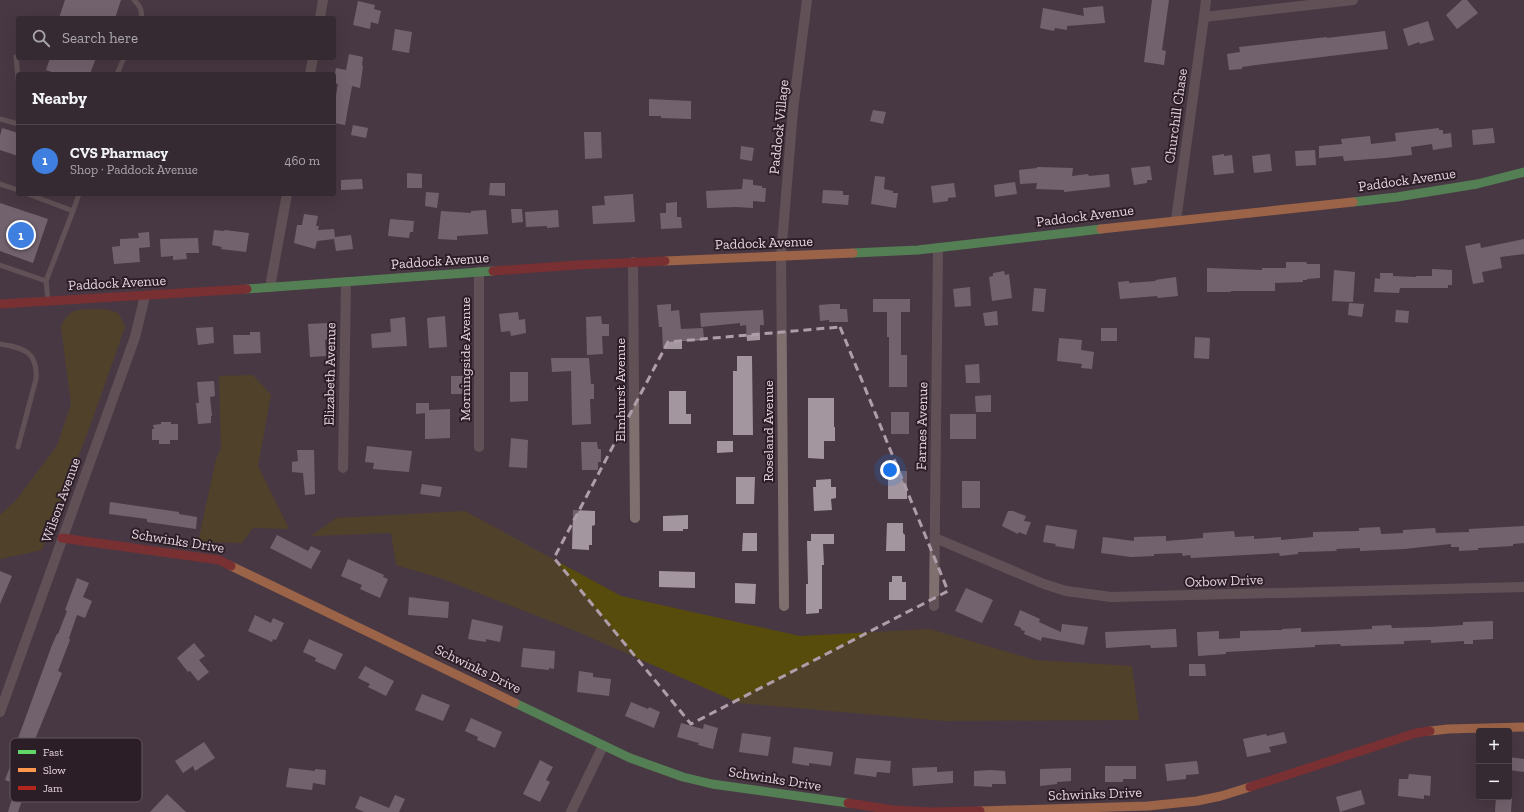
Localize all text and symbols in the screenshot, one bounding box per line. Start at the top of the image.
search box [16,16,336,60]
icon: search [30,27,52,49]
text: Search here [62,29,138,47]
street label: Churchill Chase [1161,67,1191,165]
street label: Paddock Village [766,79,792,175]
text: Nearby [32,88,87,108]
text: CVS Pharmacy [70,144,168,162]
text: 1 [42,153,48,168]
text: 460 m [284,153,320,168]
text: Shop · Paddock Avenue [70,162,198,177]
street label: Paddock Avenue [1357,165,1457,195]
street label: Paddock Avenue [1035,202,1135,230]
pin: 1 [8,220,34,250]
street label: Paddock Avenue [715,233,814,253]
street label: Paddock Avenue [390,249,490,273]
street label: Paddock Avenue [68,272,167,294]
street label: Morningside Avenue [457,297,474,421]
street label: Elizabeth Avenue [321,322,339,426]
street label: Elmhurst Avenue [612,338,629,442]
street label: Roseland Avenue [760,380,777,482]
street label: Farnes Avenue [913,381,931,470]
street label: Wilson Avenue [38,455,84,545]
your location [880,460,900,480]
street label: Schwinks Drive [130,525,226,557]
street label: Oxbow Drive [1185,571,1264,591]
street label: Schwinks Drive [432,641,524,697]
map controls [1476,728,1512,800]
button: + [1476,728,1512,764]
legend [10,738,142,802]
text: Fast [43,746,64,759]
street label: Schwinks Drive [727,763,823,795]
text: Slow [43,764,66,777]
button: − [1476,764,1512,800]
text: Jam [43,782,63,795]
street label: Schwinks Drive [1048,784,1143,804]

